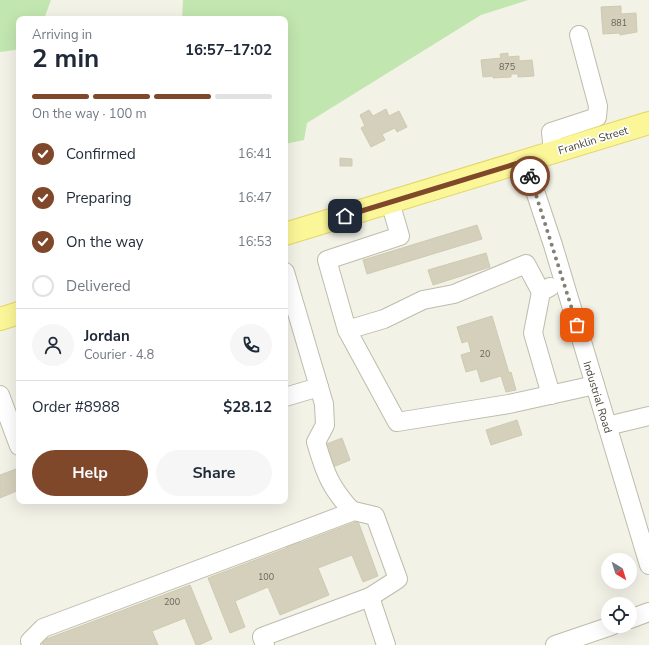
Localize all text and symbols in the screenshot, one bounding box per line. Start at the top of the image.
house number: 881 [611,17,627,29]
text: Arriving in [32,26,92,44]
text: 16:57–17:02 [185,40,272,60]
text: 2 min [32,41,99,76]
house number: 875 [499,61,515,73]
text: On the way · 100 m [32,105,147,123]
street label: Franklin Street [556,123,630,158]
icon: check [32,143,54,165]
text: Confirmed [66,144,136,164]
text: 16:41 [238,145,272,163]
courier [510,156,550,196]
icon: bike [519,165,541,187]
icon: check [32,187,54,209]
text: Preparing [66,188,131,208]
text: 16:47 [238,189,272,207]
pin [328,199,362,233]
icon: home [334,205,356,227]
icon: check [32,231,54,253]
text: On the way [66,232,144,252]
text: 16:53 [238,233,272,251]
text: Delivered [66,276,131,296]
pin [560,308,594,342]
icon: bag [566,314,588,336]
button: person [32,324,74,366]
button: phone [230,324,272,366]
text: Jordan [84,326,130,346]
text: Courier · 4.8 [84,346,154,364]
house number: 20 [480,348,490,360]
street label: Industrial Road [579,359,616,435]
text: Order #8988 [32,397,120,417]
text: $28.12 [223,397,272,417]
button: Help [32,450,148,496]
button: Share [156,450,272,496]
north arrow [601,553,637,589]
map controls [601,553,637,633]
house number: 100 [258,571,274,583]
house number: 200 [164,596,180,608]
button: locate [601,597,637,633]

